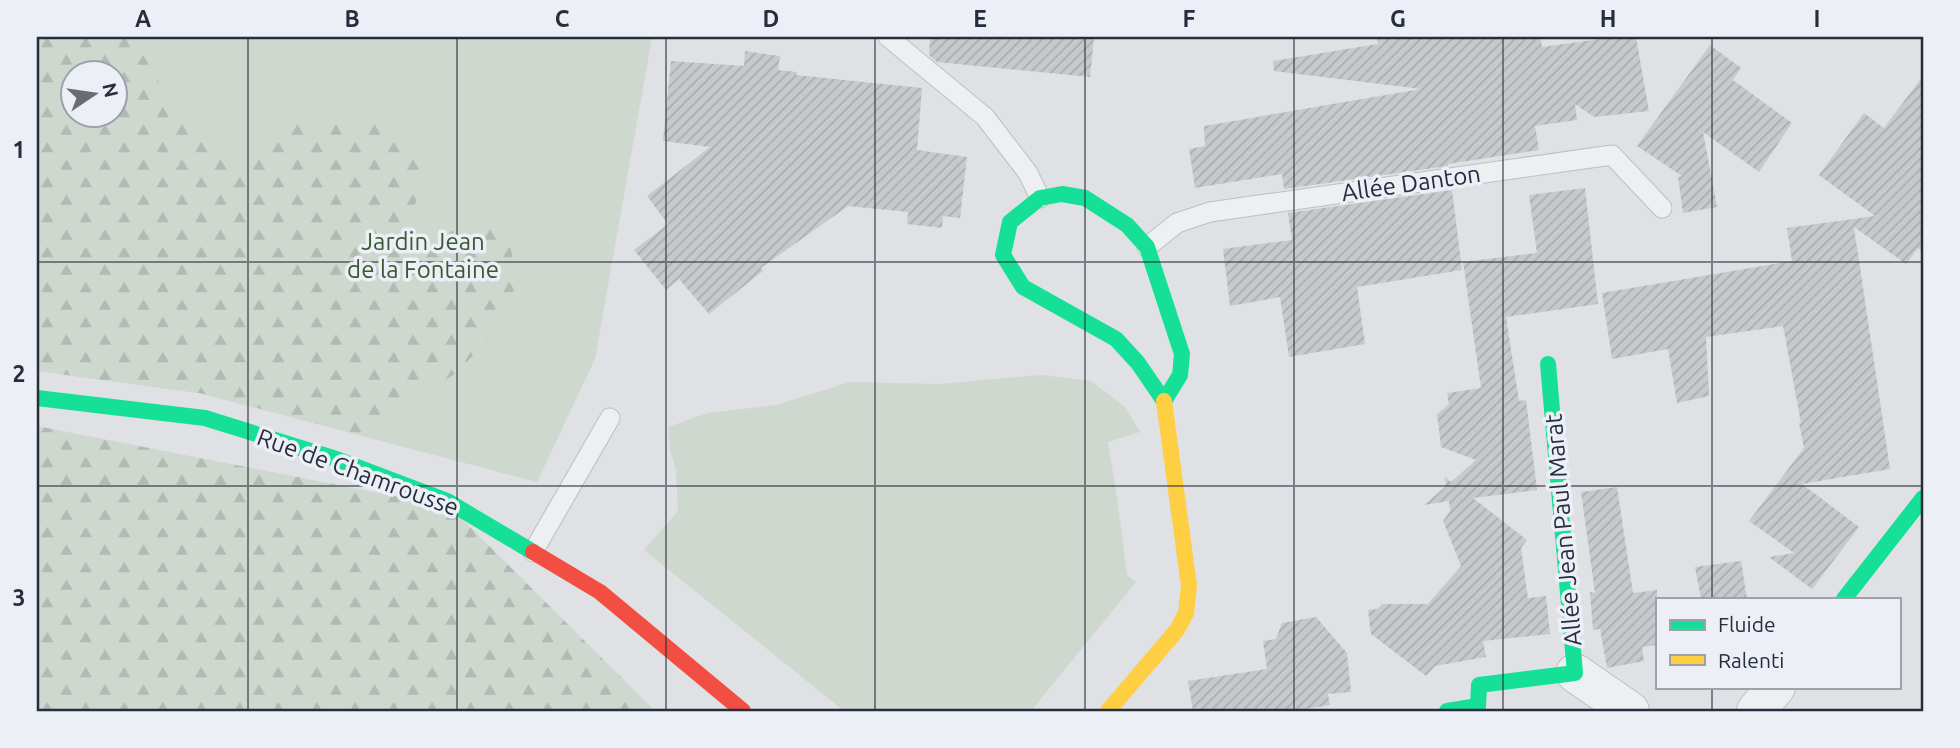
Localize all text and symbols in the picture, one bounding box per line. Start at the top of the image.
text: A [135,6,151,31]
text: B [344,6,360,31]
text: C [555,6,570,31]
text: D [763,6,779,31]
text: E [973,6,987,31]
text: F [1183,6,1196,31]
text: G [1390,6,1406,31]
text: H [1600,6,1616,31]
text: I [1814,6,1820,31]
north arrow [60,60,130,130]
text: N [98,81,123,100]
text: 1 [13,137,25,162]
street label: Allée Danton [1340,160,1482,206]
park label: Jardin Jean de la Fontaine [347,228,499,283]
text: 2 [13,361,25,386]
street label: Allée Jean Paul Marat [1539,412,1587,647]
street label: Rue de Chamrousse [254,423,462,521]
text: 3 [13,585,25,610]
legend [1656,598,1900,688]
text: Fluide [1718,612,1776,636]
text: Ralenti [1718,648,1784,672]

